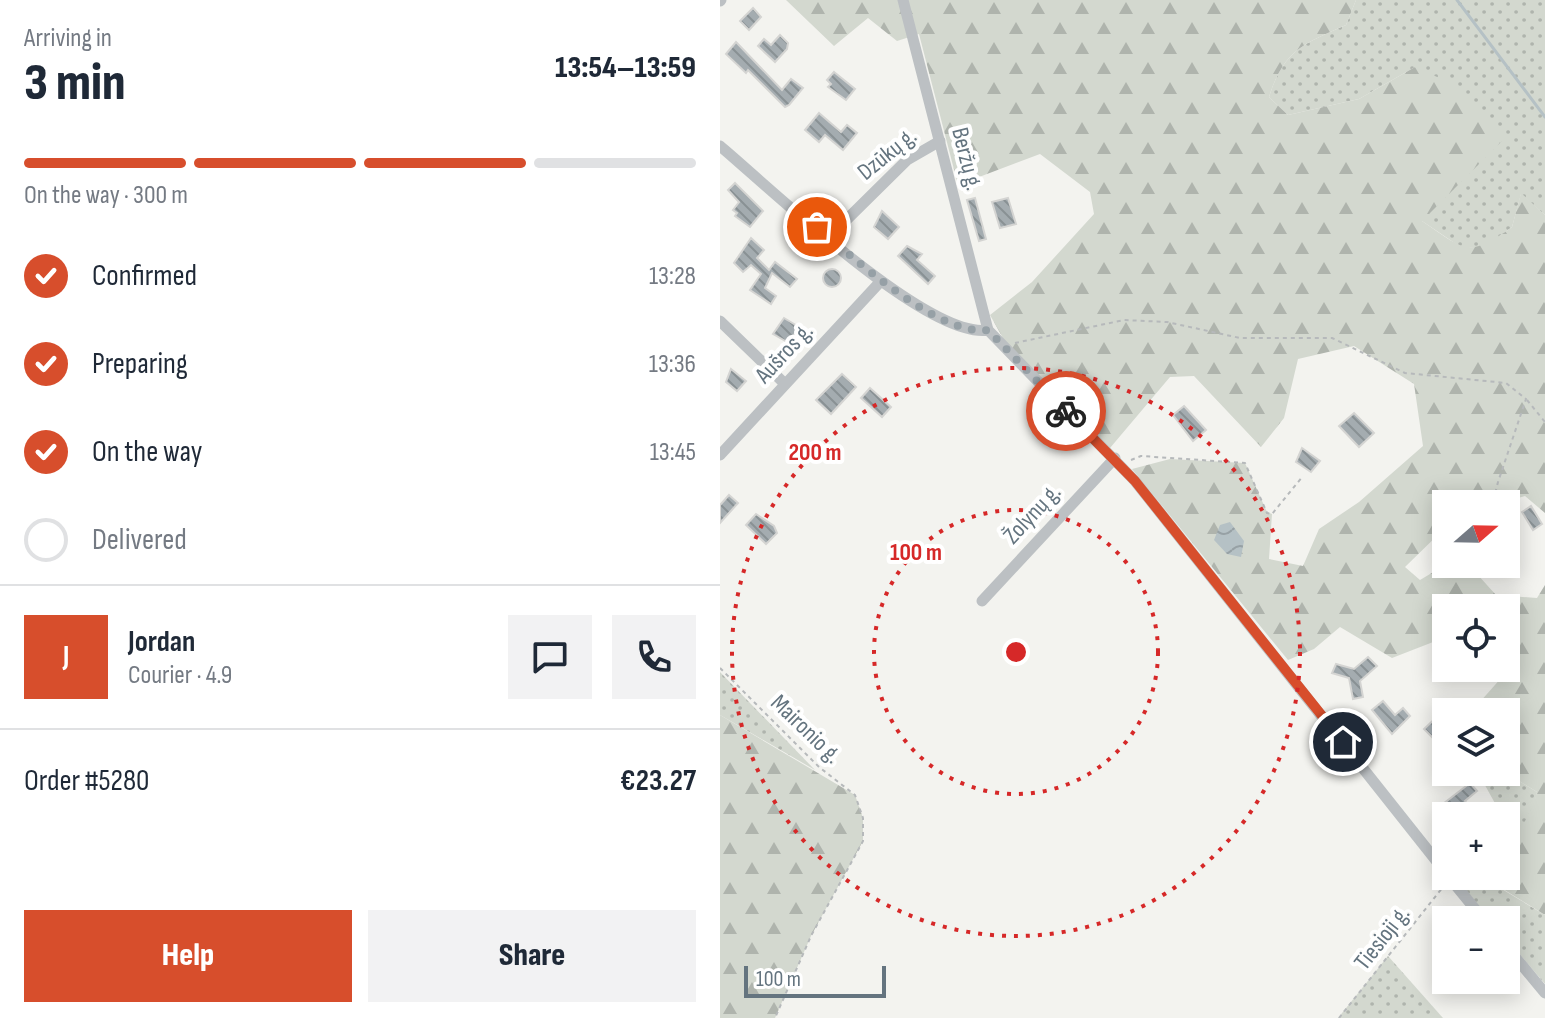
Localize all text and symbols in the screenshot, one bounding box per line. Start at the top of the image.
text: Arriving in [24,23,112,54]
text: 13:54–13:59 [555,50,696,86]
text: 3 min [24,52,126,115]
street label: Dzūkų g. [852,122,922,186]
street label: Beržų g. [945,125,989,193]
text: On the way · 300 m [24,180,188,211]
pin [783,193,851,261]
icon: bag [795,205,839,249]
icon: check [24,254,68,298]
text: Confirmed [92,258,197,294]
text: 13:28 [649,261,696,292]
street label: Aušros g. [748,317,819,390]
icon: check [24,342,68,386]
text: Preparing [92,346,188,382]
text: 13:36 [649,349,696,380]
courier [1026,371,1106,451]
icon: bike [1044,389,1088,433]
icon: check [24,430,68,474]
text: On the way [92,434,202,470]
text: 13:45 [650,437,696,468]
text: 200 m [788,438,842,467]
street label: Žolynų g. [997,478,1067,550]
north arrow [1432,490,1520,578]
map controls [1432,490,1520,994]
text: Delivered [92,522,187,558]
text: 100 m [890,538,942,567]
button: locate [1432,594,1520,682]
button: chat [508,615,592,699]
button: phone [612,615,696,699]
text: Jordan [128,624,195,660]
centre of rings [1002,638,1030,666]
text: J [63,639,69,675]
text: Courier · 4.9 [128,660,232,691]
street label: Maironio g. [765,688,847,770]
button: layers [1432,698,1520,786]
pin [1309,708,1377,776]
icon: home [1321,720,1365,764]
text: Order #5280 [24,763,149,799]
text: €23.27 [620,763,696,799]
button: + [1432,802,1520,890]
street label: Tiesioji g. [1348,900,1416,976]
button: − [1432,906,1520,994]
button: Help [24,910,352,1002]
button: Share [368,910,696,1002]
scale bar [744,962,886,998]
text: 100 m [756,966,801,993]

